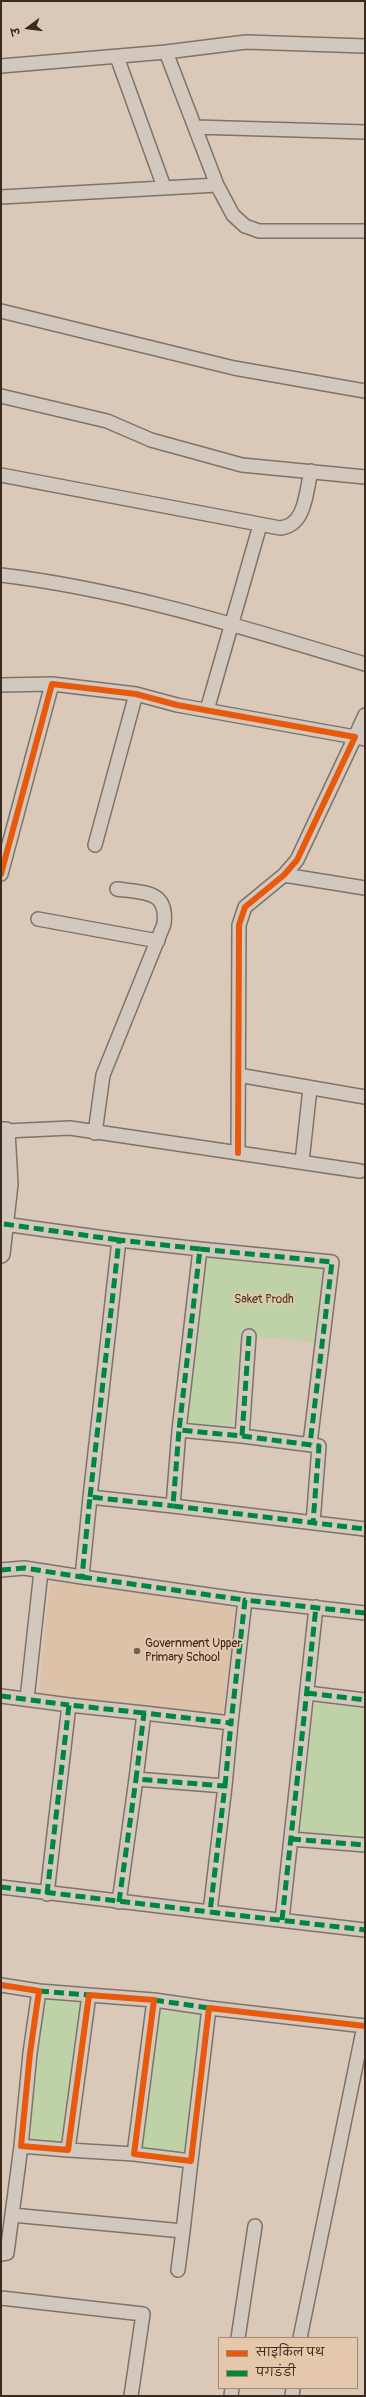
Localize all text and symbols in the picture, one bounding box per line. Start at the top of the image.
north arrow [8,8,48,48]
text: उ [9,26,23,36]
park label: Saket Prodh [234,1293,294,1307]
place label: Government Upper Primary School [145,1637,242,1665]
marker: Government Upper Primary School [132,1646,142,1656]
legend [218,2337,358,2389]
text: साइकिल पथ [256,2345,324,2360]
text: पगडंडी [256,2365,296,2380]

